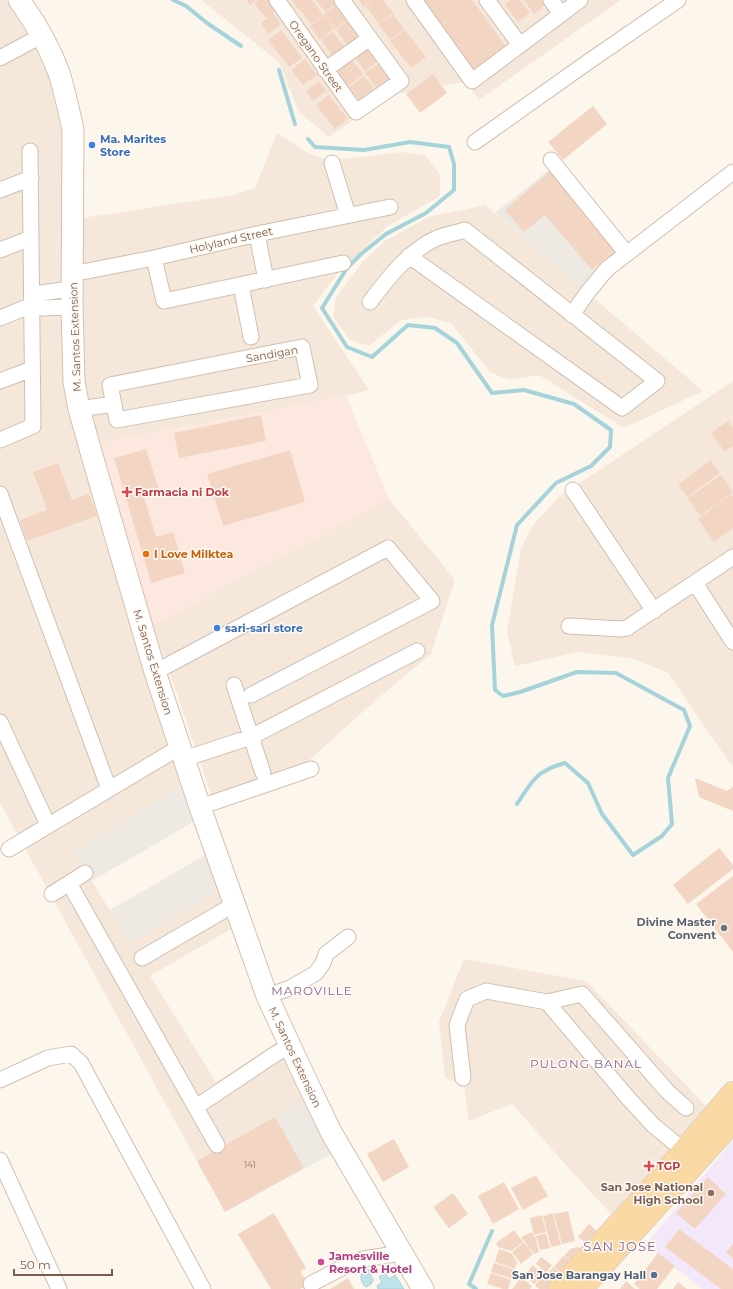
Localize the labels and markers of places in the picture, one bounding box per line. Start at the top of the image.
place label: Ma. Marites Store [100,132,166,159]
marker: Ma. Marites Store [87,140,97,150]
place label: Farmacia ni Dok [135,485,230,499]
marker: Farmacia ni Dok [122,487,132,497]
place label: I Love Milktea [154,547,234,561]
marker: I Love Milktea [141,549,151,559]
place label: sari-sari store [225,621,303,635]
marker: sari-sari store [212,623,222,633]
place label: Divine Master Convent [637,915,716,942]
marker: Divine Master Convent [719,923,729,933]
place label: TGP [657,1159,680,1173]
marker: TGP [644,1161,654,1171]
place label: San Jose National High School [601,1180,703,1207]
marker: San Jose National High School [706,1188,716,1198]
place label: Jamesville Resort & Hotel [328,1249,412,1276]
marker: Jamesville Resort & Hotel [316,1257,326,1267]
place label: San Jose Barangay Hall [512,1268,646,1282]
marker: San Jose Barangay Hall [649,1270,659,1280]

